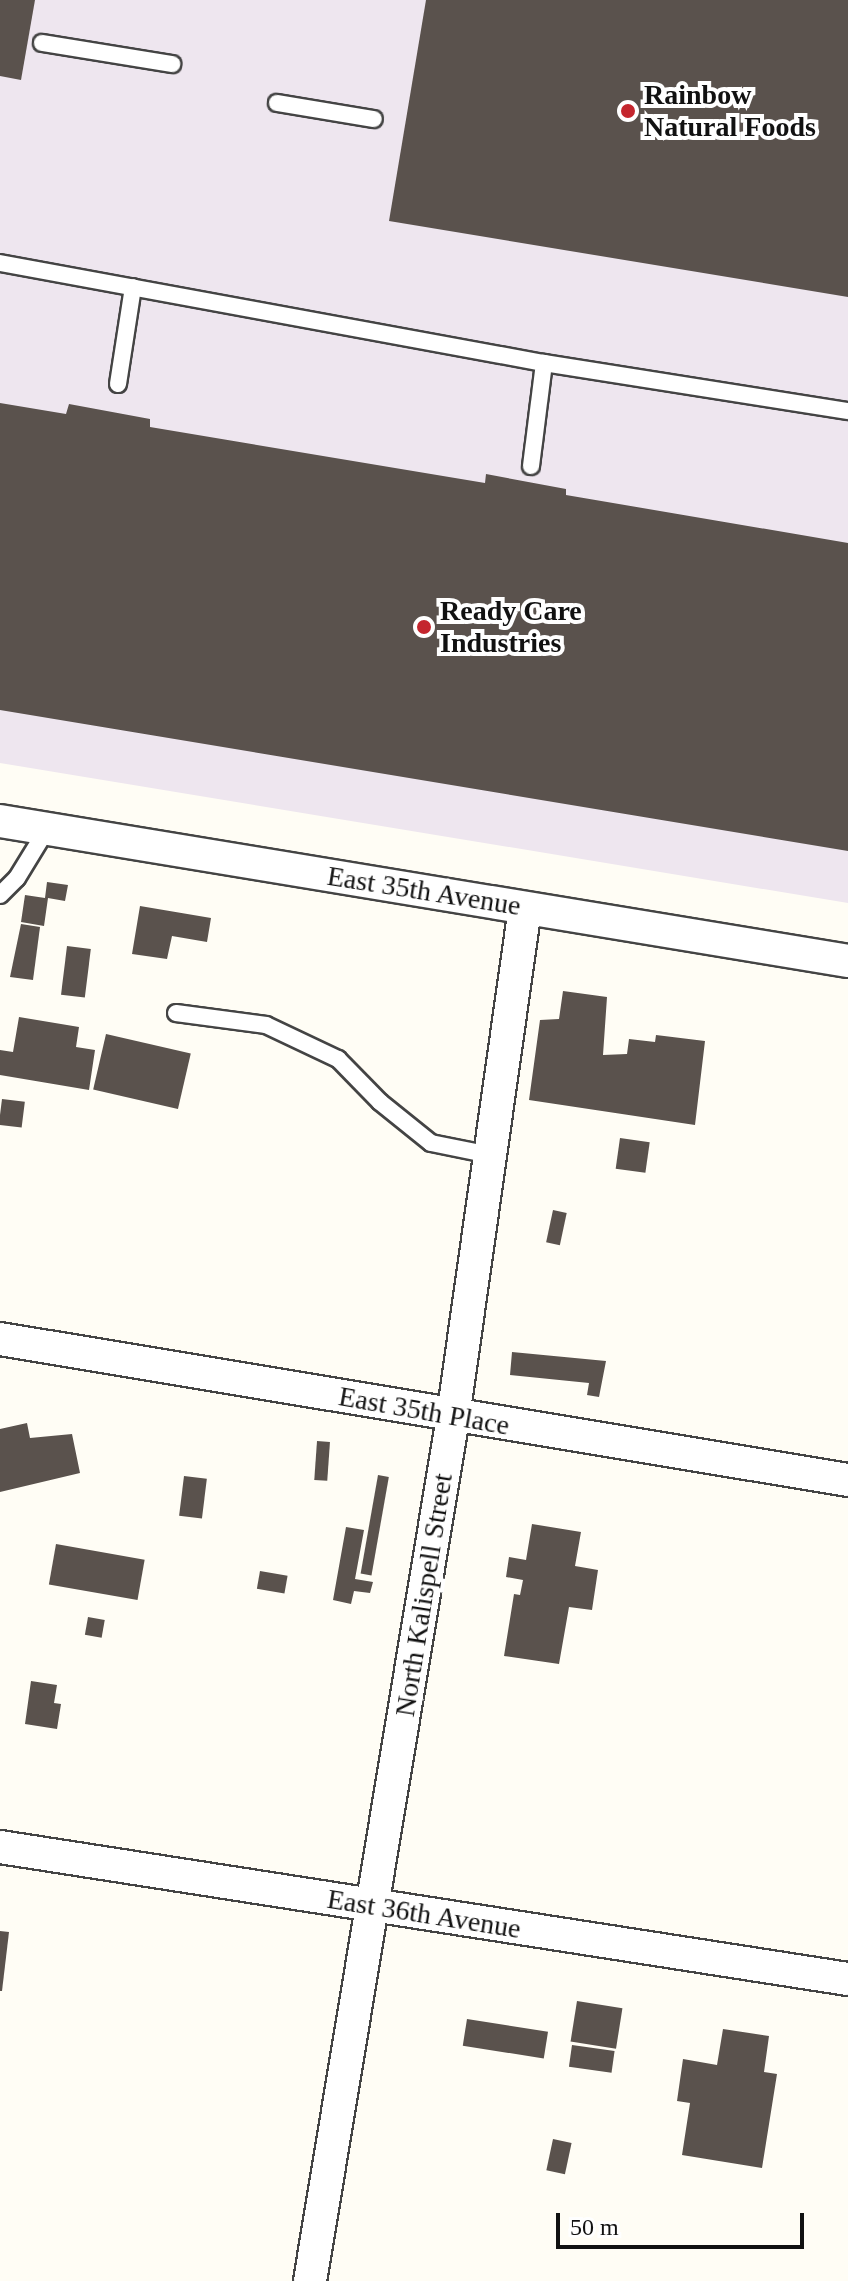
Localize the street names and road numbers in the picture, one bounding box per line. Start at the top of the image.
street label: East 35th Avenue [324,859,524,923]
street label: East 35th Place [336,1379,512,1443]
street label: North Kalispell Street [388,1471,460,1719]
street label: East 36th Avenue [324,1882,524,1946]

